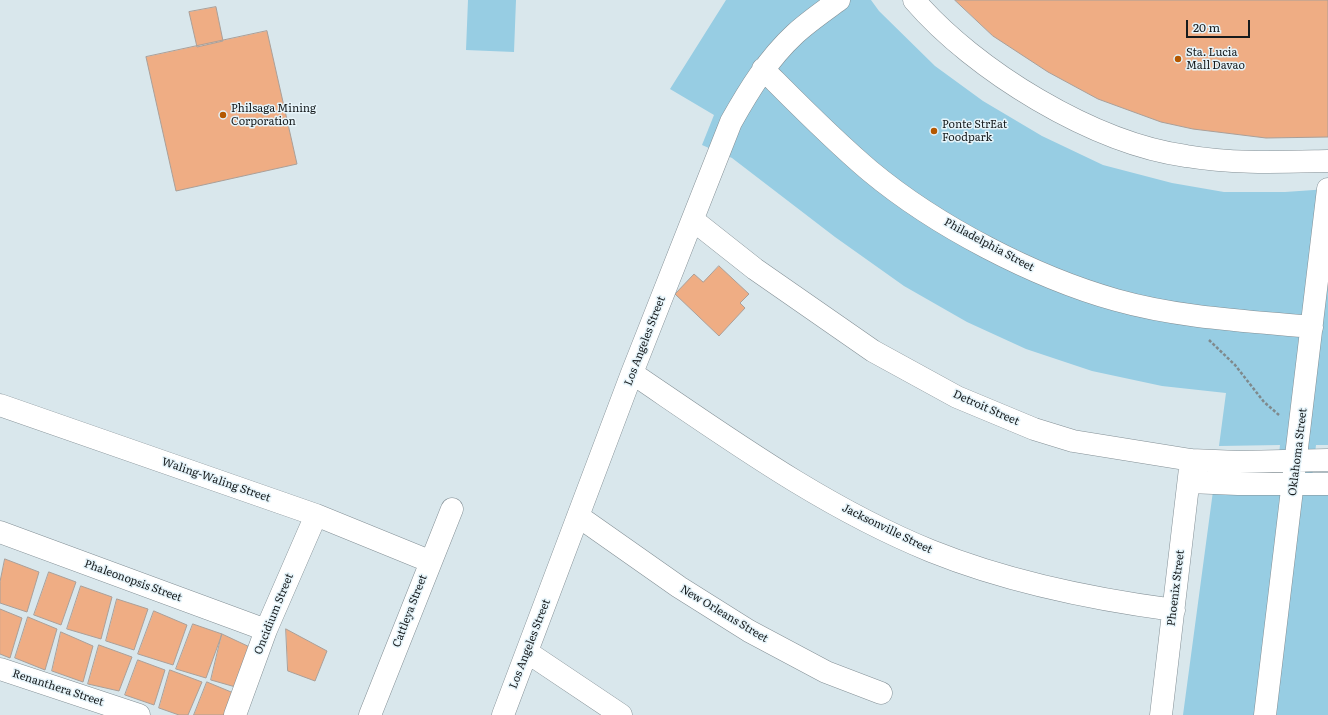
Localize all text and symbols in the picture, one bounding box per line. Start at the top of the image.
scale bar [1188,12,1252,38]
text: 20 m [1193,18,1220,36]
place label: Sta. Lucia Mall Davao [1186,46,1245,72]
marker: Sta. Lucia Mall Davao [1173,54,1183,64]
place label: Philsaga Mining Corporation [231,102,316,128]
marker: Philsaga Mining Corporation [218,110,228,120]
place label: Ponte StrEat Foodpark [942,118,1007,144]
marker: Ponte StrEat Foodpark [929,126,939,136]
street label: Philadelphia Street [942,216,1036,274]
street label: Los Angeles Street [622,294,668,388]
street label: Detroit Street [951,387,1021,429]
street label: Oklahoma Street [1286,407,1310,497]
street label: Waling-Waling Street [160,455,272,505]
street label: Jacksonville Street [840,501,934,557]
street label: Phoenix Street [1165,549,1187,627]
street label: Phaleonopsis Street [82,557,184,605]
street label: Oncidium Street [252,571,296,657]
street label: Cattleya Street [390,573,430,649]
street label: New Orleans Street [678,583,770,645]
street label: Los Angeles Street [507,597,553,691]
street label: Renanthera Street [11,667,105,709]

